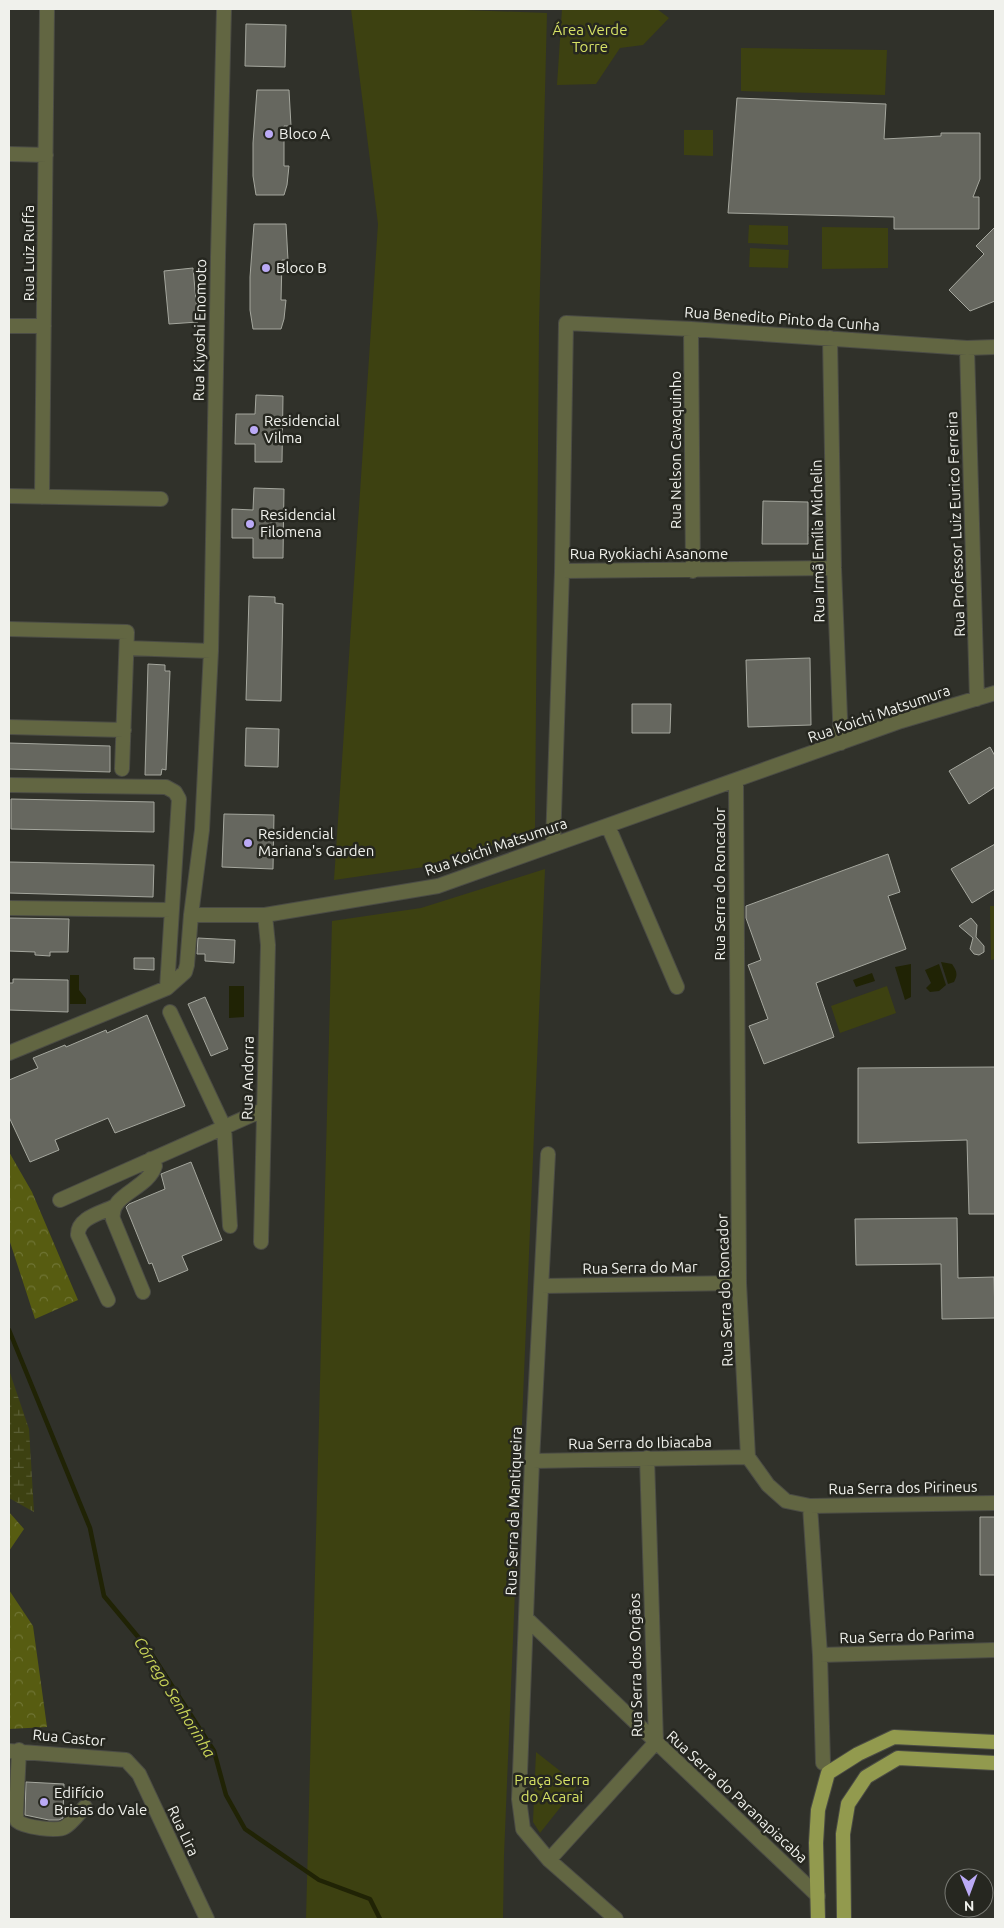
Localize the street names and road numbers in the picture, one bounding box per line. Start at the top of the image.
street label: Rua Luiz Ruffa [20,205,37,301]
street label: Rua Kiyoshi Enomoto [190,259,209,401]
street label: Rua Benedito Pinto da Cunha [684,303,880,334]
street label: Rua Nelson Cavaquinho [667,371,684,529]
street label: Rua Professor Luiz Eurico Ferreira [943,411,968,637]
street label: Rua Irmã Emília Michelin [808,459,827,623]
street label: Rua Ryokiachi Asanome [570,545,728,562]
street label: Rua Koichi Matsumura [805,681,952,746]
street label: Rua Serra do Roncador [711,807,728,961]
street label: Rua Koichi Matsumura [422,814,569,879]
street label: Rua Andorra [238,1036,257,1120]
street label: Rua Serra do Roncador [713,1213,736,1367]
street label: Rua Serra do Mar [582,1258,698,1277]
street label: Rua Serra da Mantiqueira [502,1426,525,1596]
street label: Rua Serra do Ibiacaba [568,1433,712,1452]
street label: Rua Serra dos Pirineus [828,1478,978,1497]
street label: Rua Serra dos Orgãos [626,1593,645,1737]
street label: Rua Serra do Parima [839,1625,975,1646]
street label: Rua Castor [32,1726,106,1749]
street label: Rua Serra do Paranapiacaba [663,1727,811,1866]
street label: Rua Lira [164,1803,203,1859]

